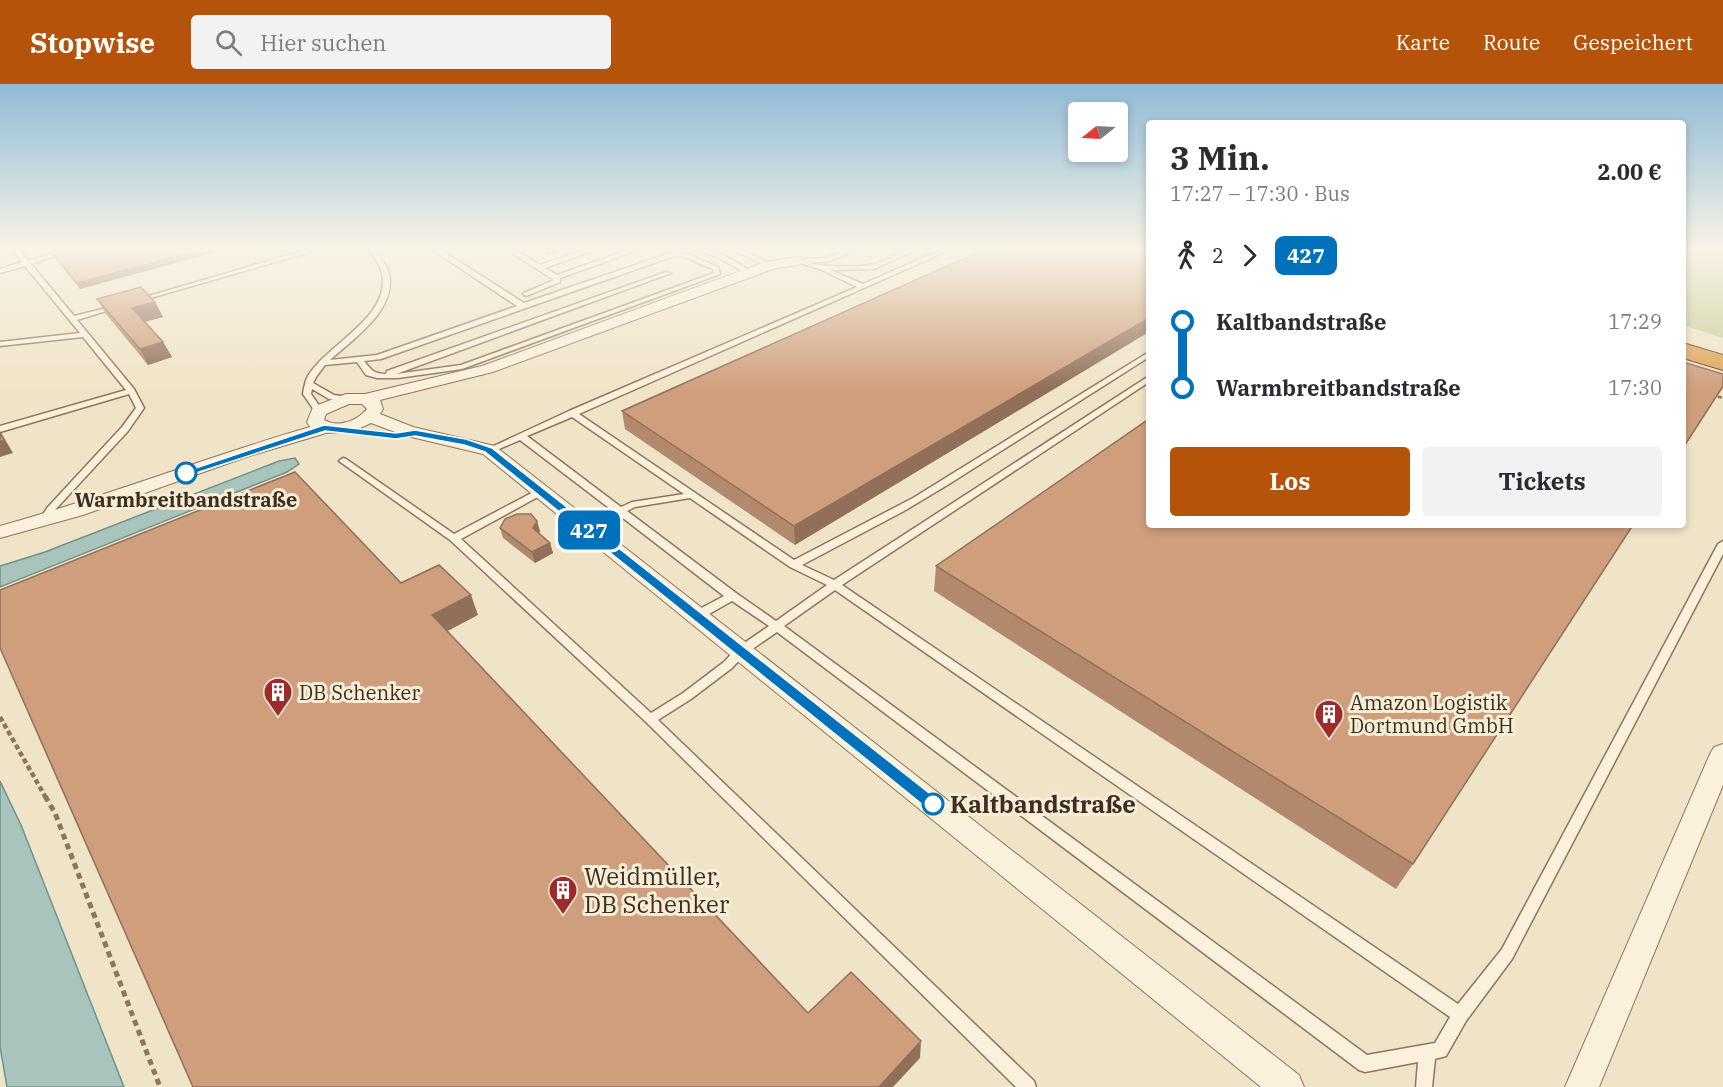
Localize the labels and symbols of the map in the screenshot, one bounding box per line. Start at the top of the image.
north arrow [1068,102,1128,162]
marker: Warmbreitbandstraße [175,462,197,484]
place label: Warmbreitbandstraße [75,486,297,513]
line badge: 427 [554,510,624,550]
building icon: DB Schenker [262,676,294,718]
place label: DB Schenker [299,679,420,706]
place label: Amazon Logistik Dortmund GmbH [1350,689,1514,739]
building icon: Amazon Logistik Dortmund GmbH [1313,698,1345,740]
place label: Kaltbandstraße [950,788,1136,820]
marker: Kaltbandstraße [922,793,944,815]
place label: Weidmüller, DB Schenker [584,860,730,920]
building icon: Weidmüller, DB Schenker [547,874,579,916]

